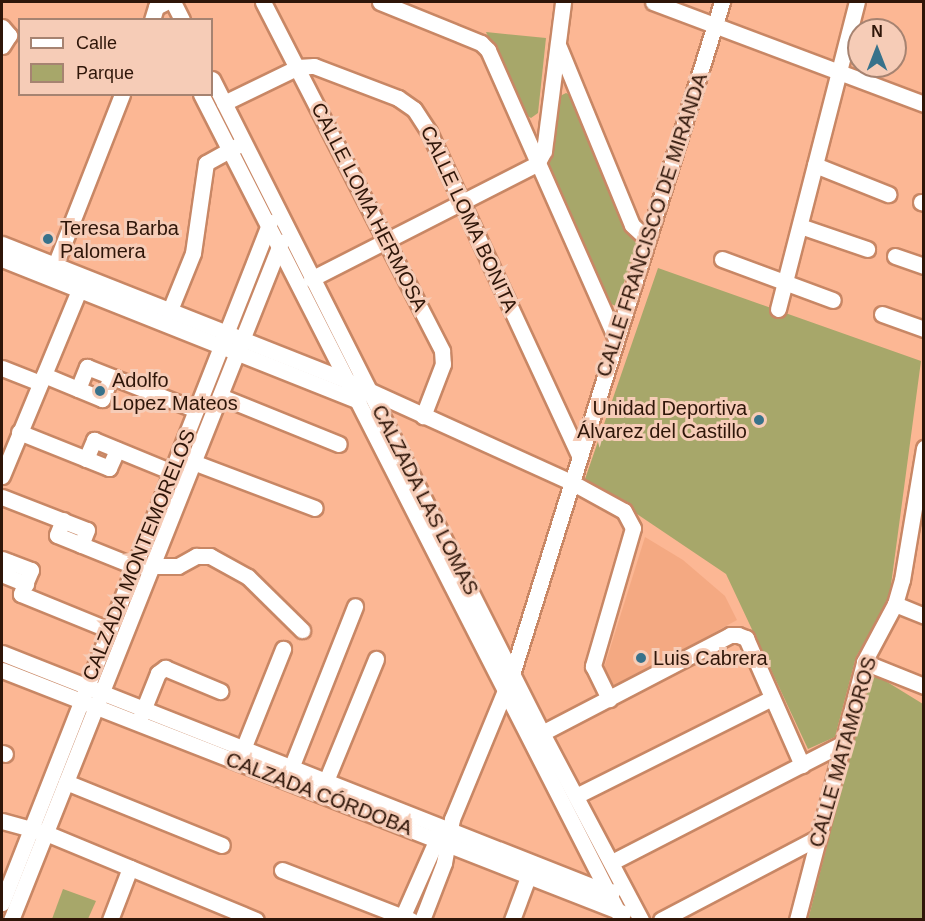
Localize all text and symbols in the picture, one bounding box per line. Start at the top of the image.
legend [18,18,213,96]
north arrow [847,18,907,78]
text: N [871,23,883,40]
text: Calle [76,33,117,53]
text: Parque [76,63,134,83]
street label: CALLE FRANCISCO DE MIRANDA [591,70,713,380]
street label: CALLE LOMA HERMOSA [306,98,432,316]
street label: CALLE LOMA BONITA [415,121,523,317]
place label: Teresa Barba Palomera [60,216,179,263]
marker: Teresa Barba Palomera [41,232,55,246]
place label: Adolfo Lopez Mateos [112,368,238,415]
marker: Adolfo Lopez Mateos [93,384,107,398]
place label: Unidad Deportiva Álvarez del Castillo [577,396,747,443]
street label: CALZADA LAS LOMAS [366,400,484,600]
marker: Unidad Deportiva Álvarez del Castillo [752,413,766,427]
street label: CALZADA MONTEMORELOS [77,425,201,685]
place label: Luis Cabrera [653,646,768,670]
marker: Luis Cabrera [634,651,648,665]
street label: CALLE MATAMOROS [804,654,882,850]
street label: CALZADA CÓRDOBA [222,747,416,841]

